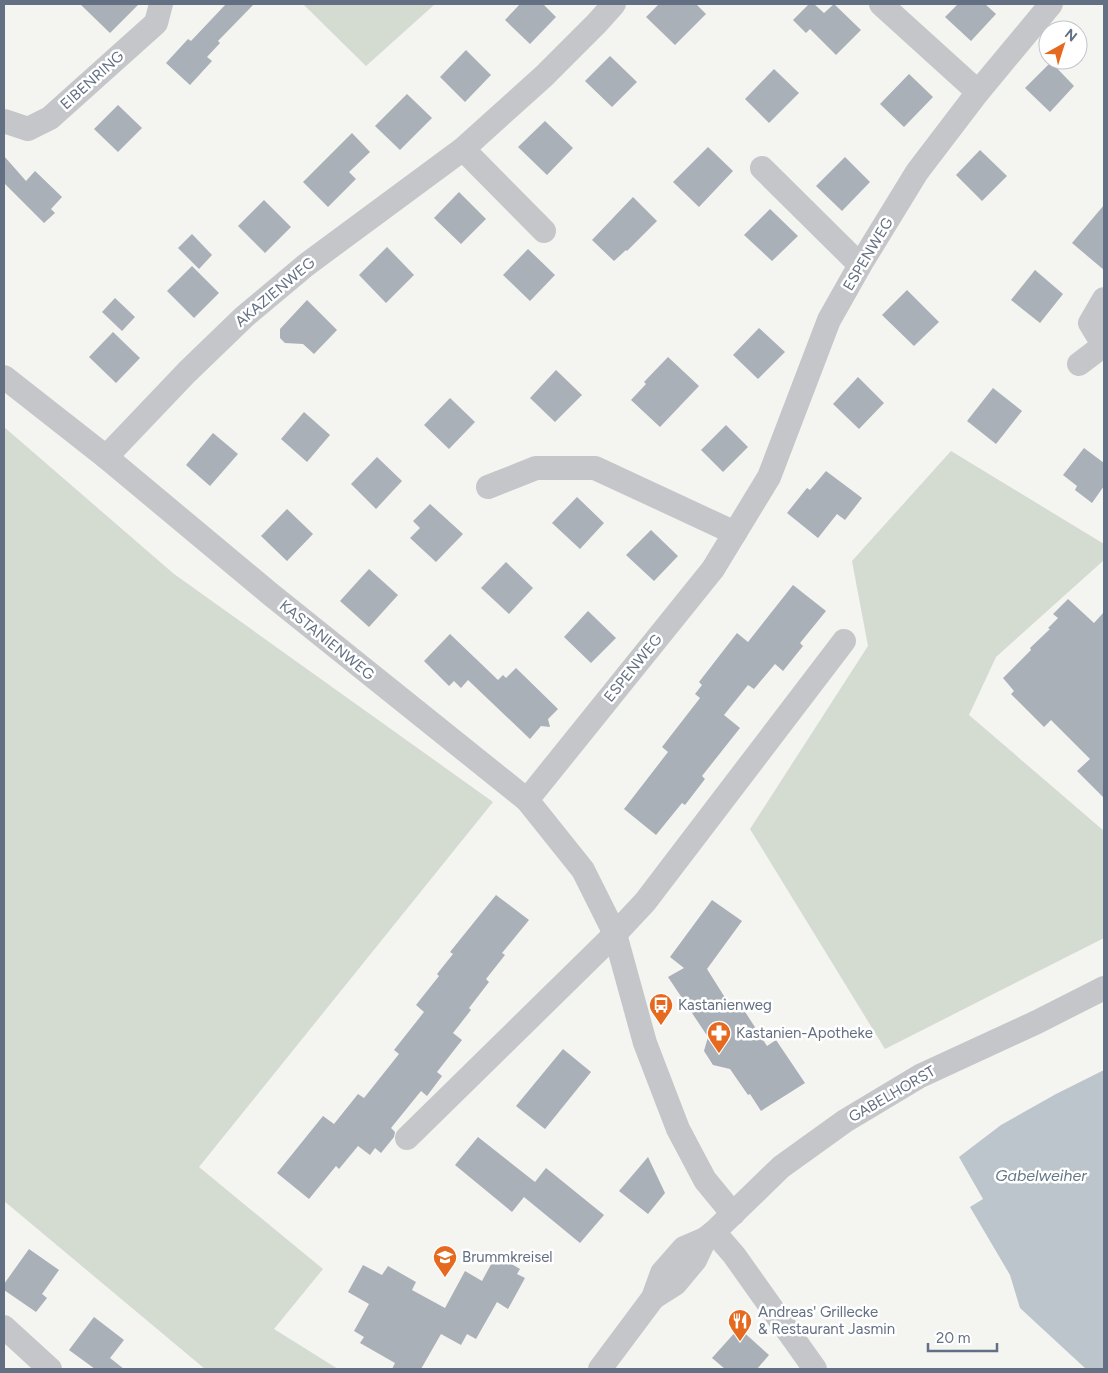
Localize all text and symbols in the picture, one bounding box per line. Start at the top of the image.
north arrow [1038,20,1088,70]
text: N [1061,25,1080,45]
street label: EIBENRING [57,47,127,113]
street label: ESPENWEG [839,214,897,294]
street label: AKAZIENWEG [232,254,318,330]
street label: KASTANIENWEG [276,596,378,684]
street label: ESPENWEG [600,630,666,706]
bus stop icon: Kastanienweg [648,992,674,1026]
place label: Kastanienweg [678,996,772,1014]
pharmacy icon: Kastanien-Apotheke [706,1020,732,1054]
place label: Kastanien-Apotheke [736,1024,873,1042]
street label: GABELHORST [845,1062,939,1126]
water label: Gabelweiher [995,1166,1087,1185]
school or university icon: Brummkreisel [432,1244,458,1278]
place label: Brummkreisel [462,1248,553,1266]
place label: Andreas' Grillecke & Restaurant Jasmin [758,1303,895,1338]
restaurant icon: Andreas' Grillecke & Restaurant Jasmin [727,1308,753,1342]
scale bar [928,1320,997,1352]
text: 20 m [936,1329,970,1347]

